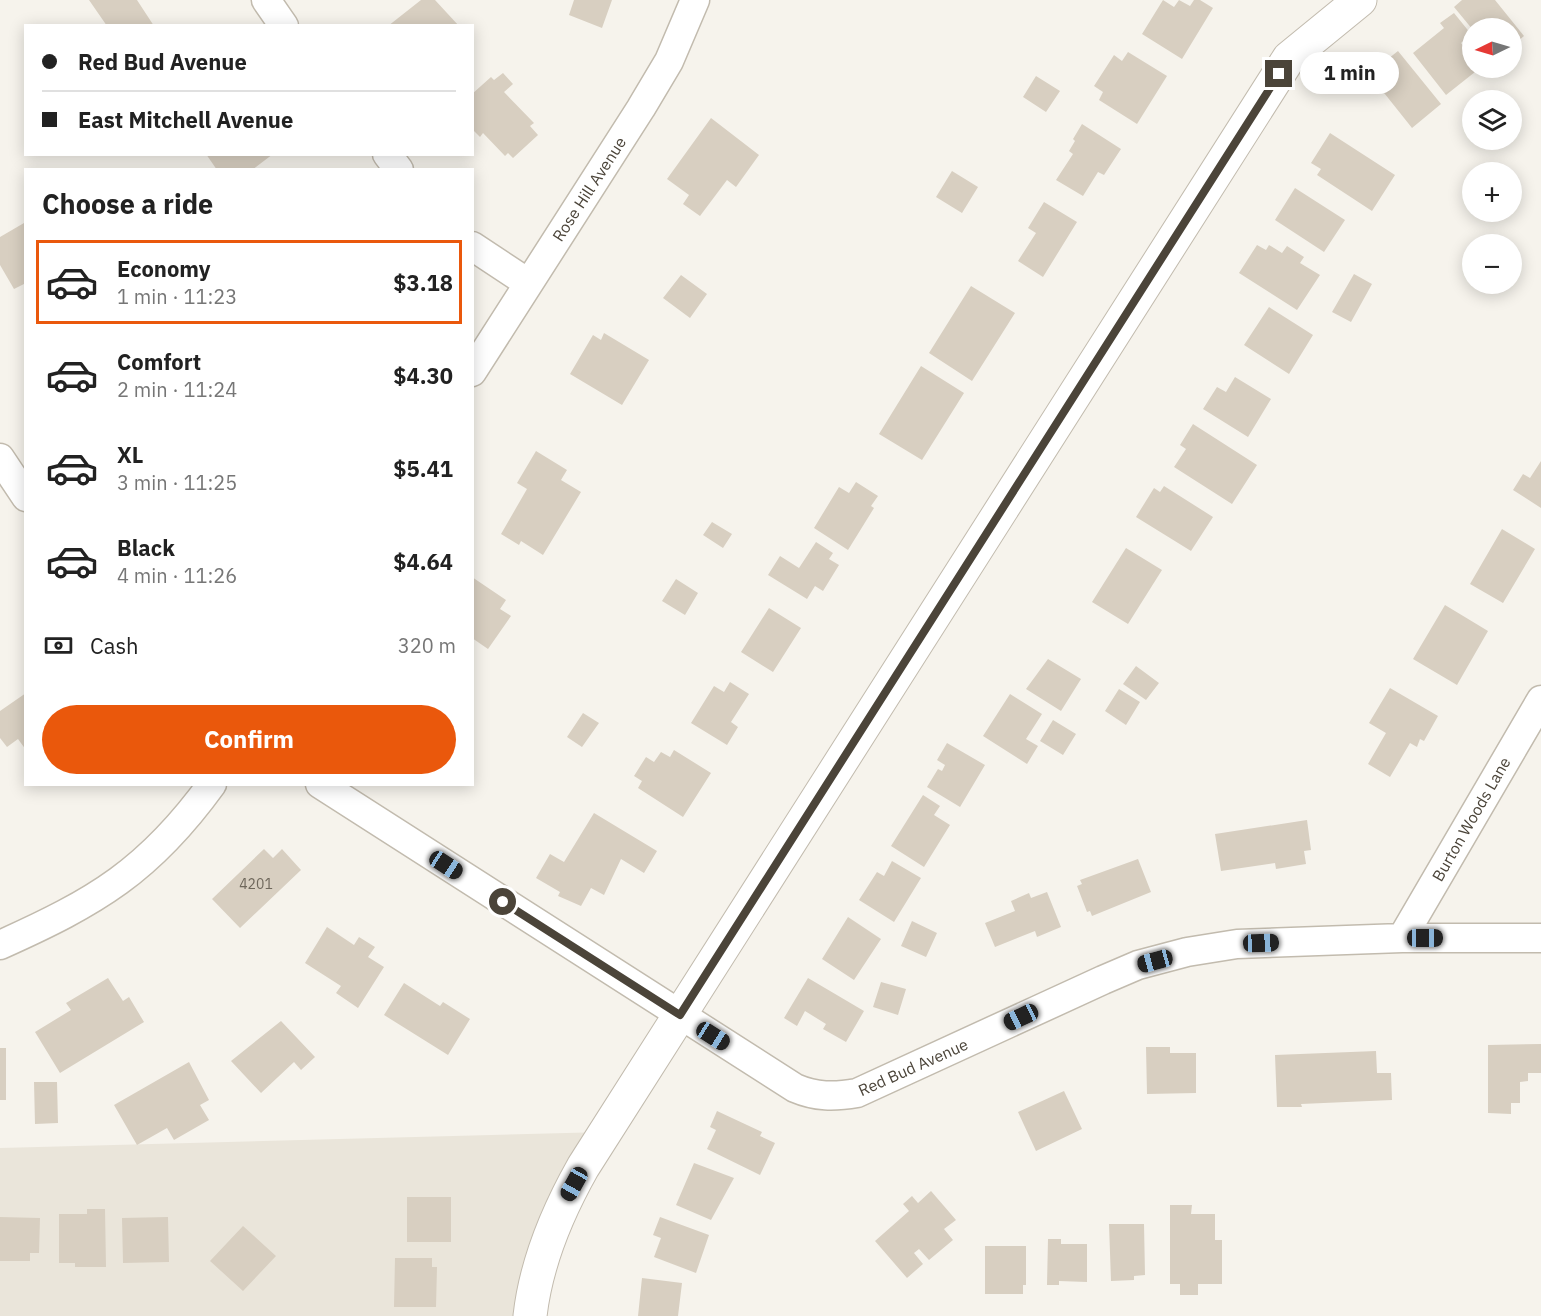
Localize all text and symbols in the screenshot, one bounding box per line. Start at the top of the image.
north arrow [1462,18,1522,78]
map controls [1462,18,1522,294]
text: Red Bud Avenue [78,47,247,76]
callout: 1 min [1300,53,1399,95]
text: 1 min [1323,59,1376,86]
route end [1265,60,1292,87]
button: layers [1462,90,1522,150]
text: East Mitchell Avenue [78,105,293,134]
street label: Rose Hill Avenue [548,133,630,245]
button: + [1462,162,1522,222]
text: Choose a ride [42,186,213,221]
button: − [1462,234,1522,294]
text: Economy [117,254,211,283]
icon: car [45,255,99,309]
text: $3.18 [393,268,453,297]
text: 1 min · 11:23 [117,283,237,310]
text: Comfort [117,347,201,376]
icon: car [45,348,99,402]
text: $4.30 [393,361,453,390]
text: 2 min · 11:24 [117,376,237,403]
text: XL [117,440,143,469]
icon: car [45,441,99,495]
text: $5.41 [393,454,453,483]
text: 3 min · 11:25 [117,469,237,496]
text: Black [117,533,175,562]
icon: car [45,534,99,588]
text: $4.64 [393,547,453,576]
text: 4 min · 11:26 [117,562,237,589]
icon: cash [42,629,75,662]
text: Cash [90,631,139,660]
text: 320 m [398,632,456,659]
button: Confirm [42,705,456,774]
street label: Burton Woods Lane [1427,753,1515,885]
car [426,848,466,882]
house number: 4201 [239,875,273,893]
route start [489,888,516,915]
car [1407,929,1443,947]
car [1243,933,1279,953]
car [1135,948,1175,974]
car [1001,1001,1041,1033]
car [693,1019,733,1053]
street label: Red Bud Avenue [855,1034,971,1100]
car [557,1164,591,1204]

